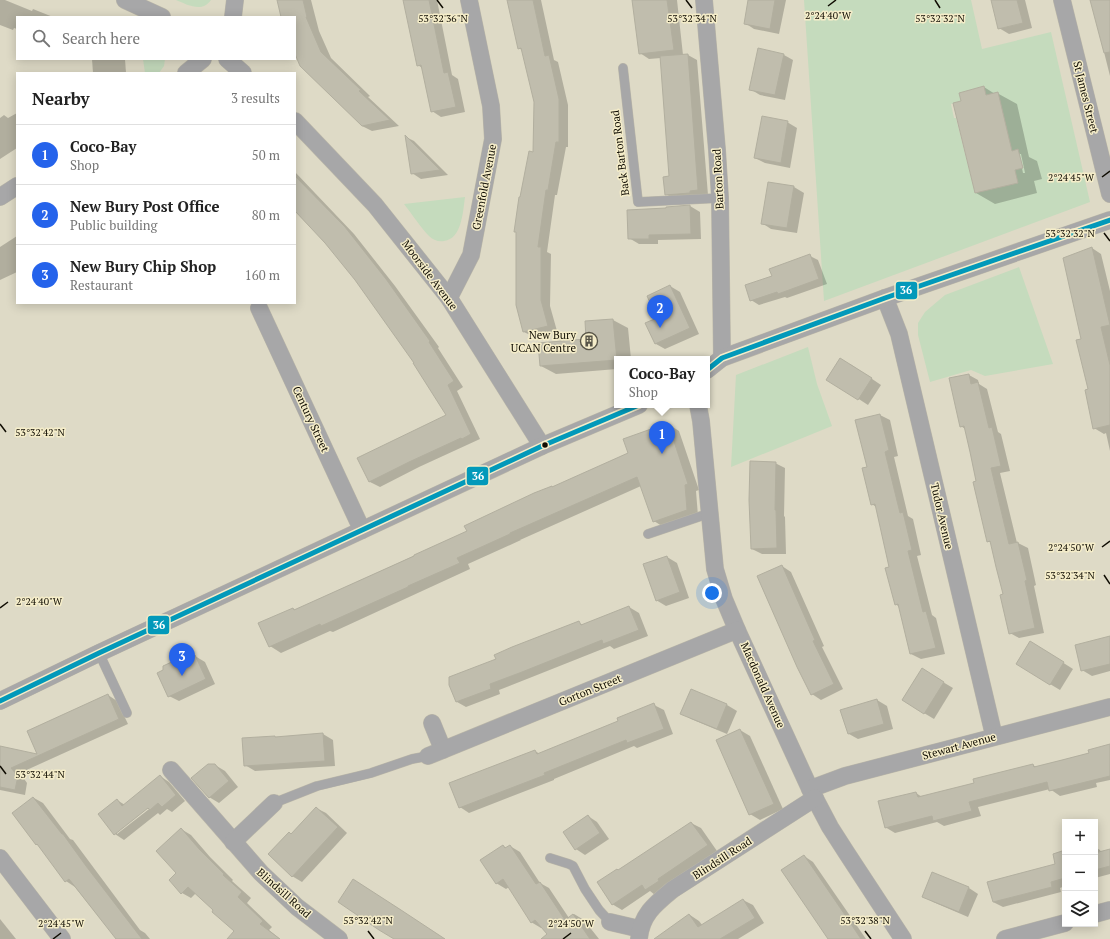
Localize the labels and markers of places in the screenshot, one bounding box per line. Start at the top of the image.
pin: 2 [647,295,673,328]
place label: New Bury UCAN Centre [511,328,576,355]
building icon: New Bury UCAN Centre [579,331,599,351]
pin: 1 [649,421,675,454]
unlabelled marker [540,440,550,450]
pin: 3 [169,643,195,676]

